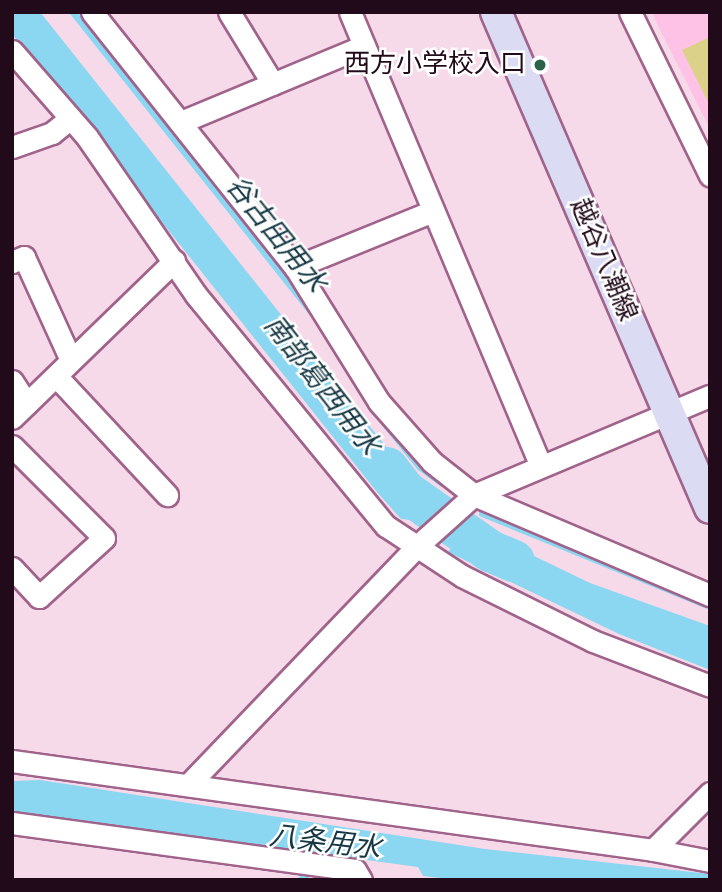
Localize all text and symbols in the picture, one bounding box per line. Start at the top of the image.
place label: 西方小学校入口 [344,49,526,81]
marker: 西方小学校入口 [532,57,548,73]
water label: 谷古田用水 [219,169,333,299]
street label: 越谷八潮線 [563,194,643,326]
water label: 南部葛西用水 [257,308,387,462]
water label: 八条用水 [267,819,383,865]

